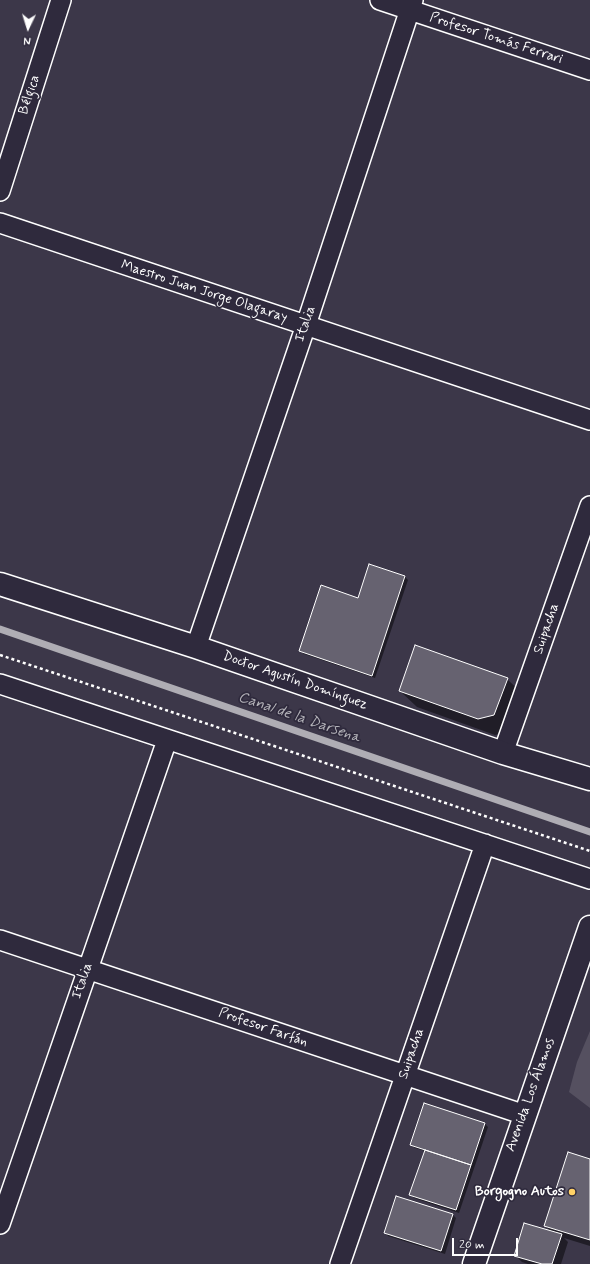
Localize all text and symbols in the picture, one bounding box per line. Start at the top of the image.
north arrow [8,8,48,48]
street label: Profesor Tomás Ferrari [427,10,565,68]
text: N [23,33,31,47]
street label: Bélgica [16,73,44,117]
street label: Maestro Juan Jorge Olagaray [119,257,289,327]
street label: Italia [292,304,320,344]
street label: Suipacha [530,601,564,657]
street label: Doctor Agustín Domínguez [220,648,370,714]
water label: Canal de la Darsena [236,689,362,747]
street label: Italia [69,961,97,1001]
street label: Profesor Farfán [216,1005,310,1051]
street label: Suipacha [395,1026,429,1082]
street label: Avenida Los Álamos [503,1036,559,1154]
place label: Borgogno Autos [475,1184,564,1200]
marker: Borgogno Autos [567,1187,577,1197]
scale bar [454,1230,520,1256]
text: 20 m [459,1237,485,1253]

